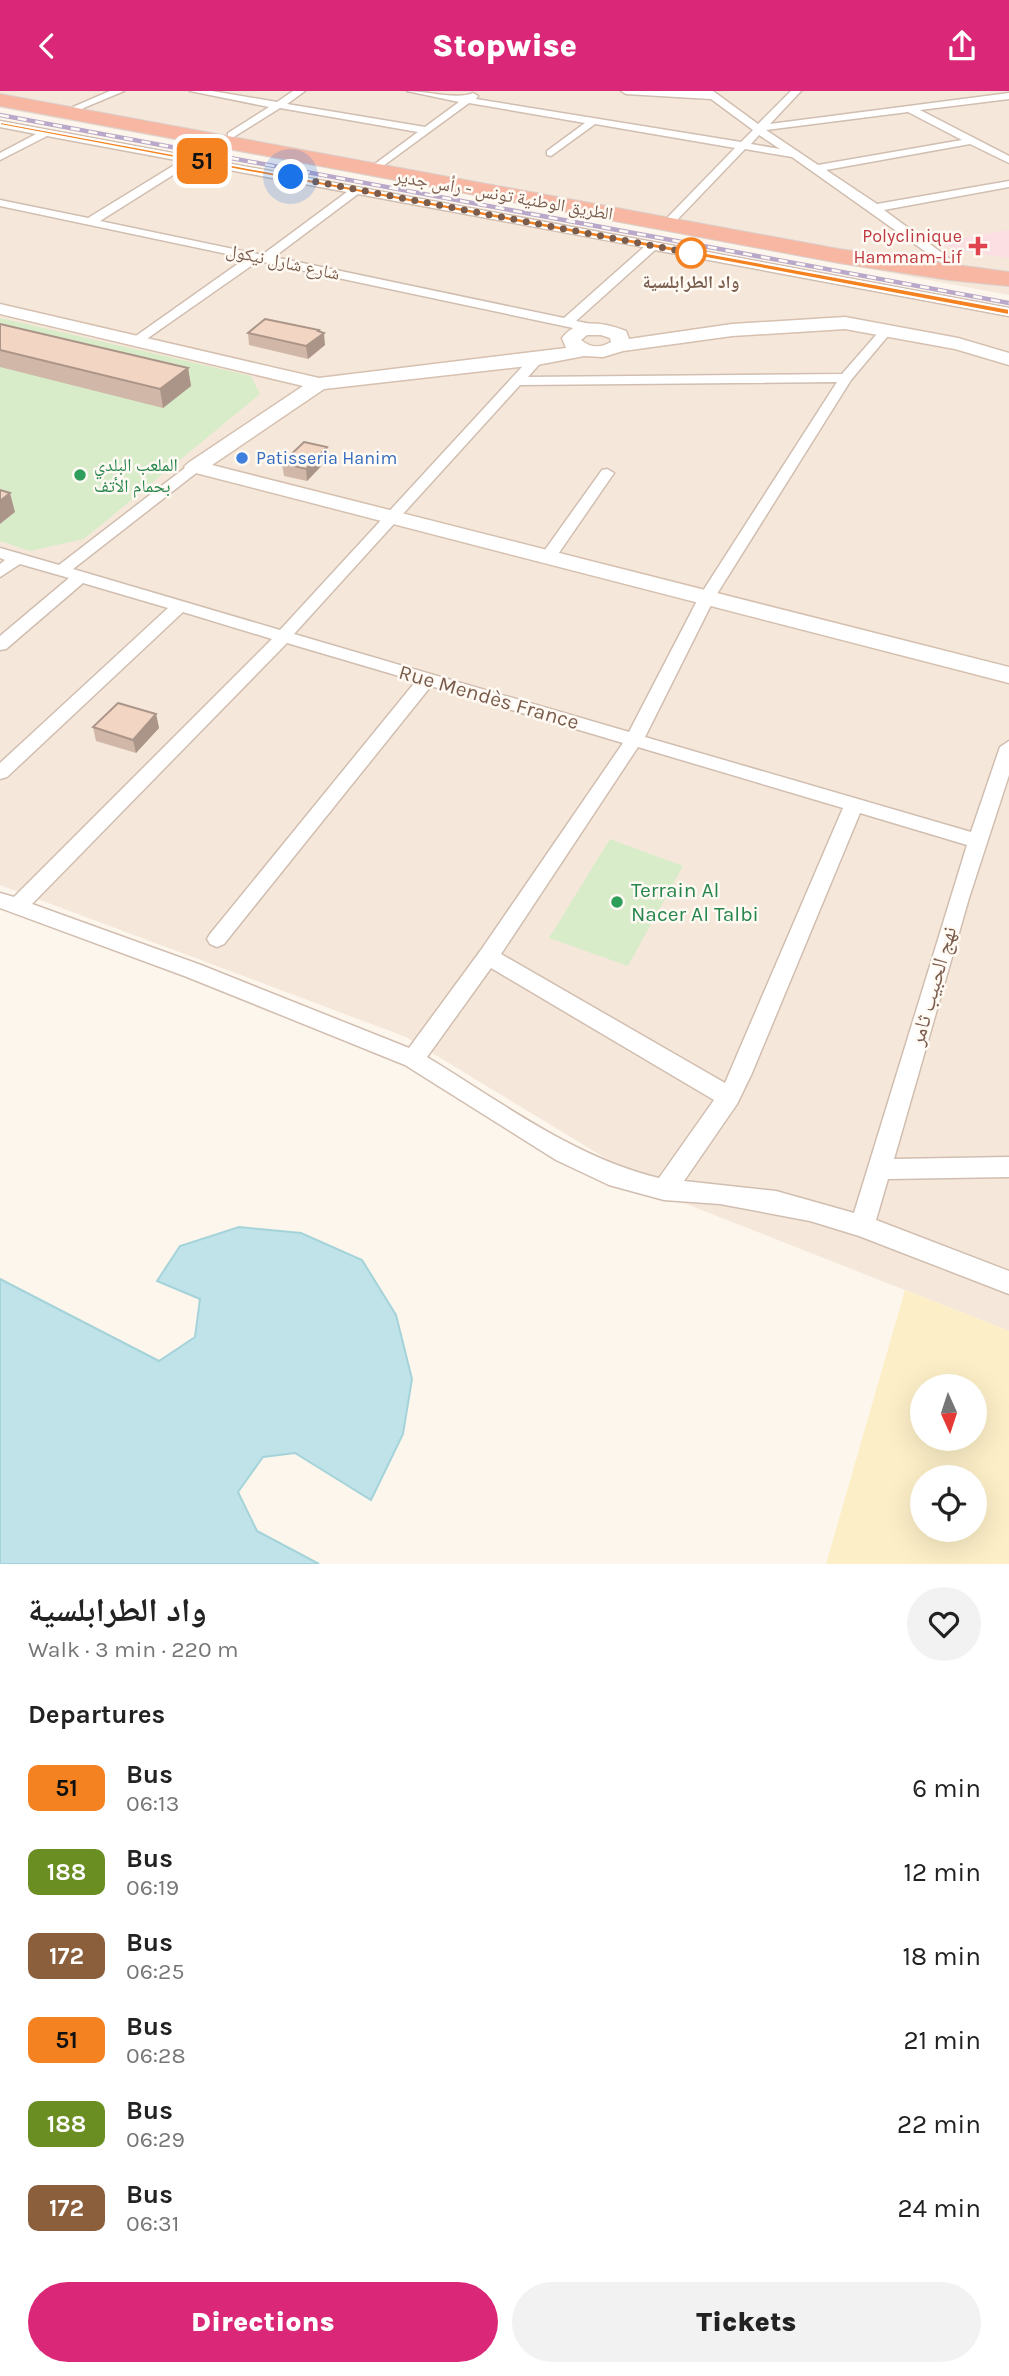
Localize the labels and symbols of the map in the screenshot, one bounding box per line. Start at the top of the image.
line badge: 51 [170,138,234,184]
your location [273,159,308,194]
street label: الطريق الوطنية تونس - رأس جدير [392,165,615,225]
place label: Polyclinique Hammam-Lif [853,225,963,268]
marker: Polyclinique Hammam-Lif [968,236,988,256]
marker: واد الطرابلسية [676,238,706,268]
street label: شارع شارل نيكول [224,239,342,285]
place label: واد الطرابلسية [642,271,740,293]
place label: Patisseria Hanim [256,447,397,469]
marker: Patisseria Hanim [234,450,250,466]
place label: الملعب البلدي بحمام الأتف [94,454,178,498]
marker: الملعب البلدي بحمام الأتف [72,467,88,483]
street label: Rue Mendès France [396,660,582,734]
place label: Terrain Al Nacer Al Talbi [631,878,759,926]
marker: Terrain Al Nacer Al Talbi [609,894,625,910]
street label: نهج الحبيب ثامر [904,924,962,1049]
north arrow [910,1374,987,1451]

